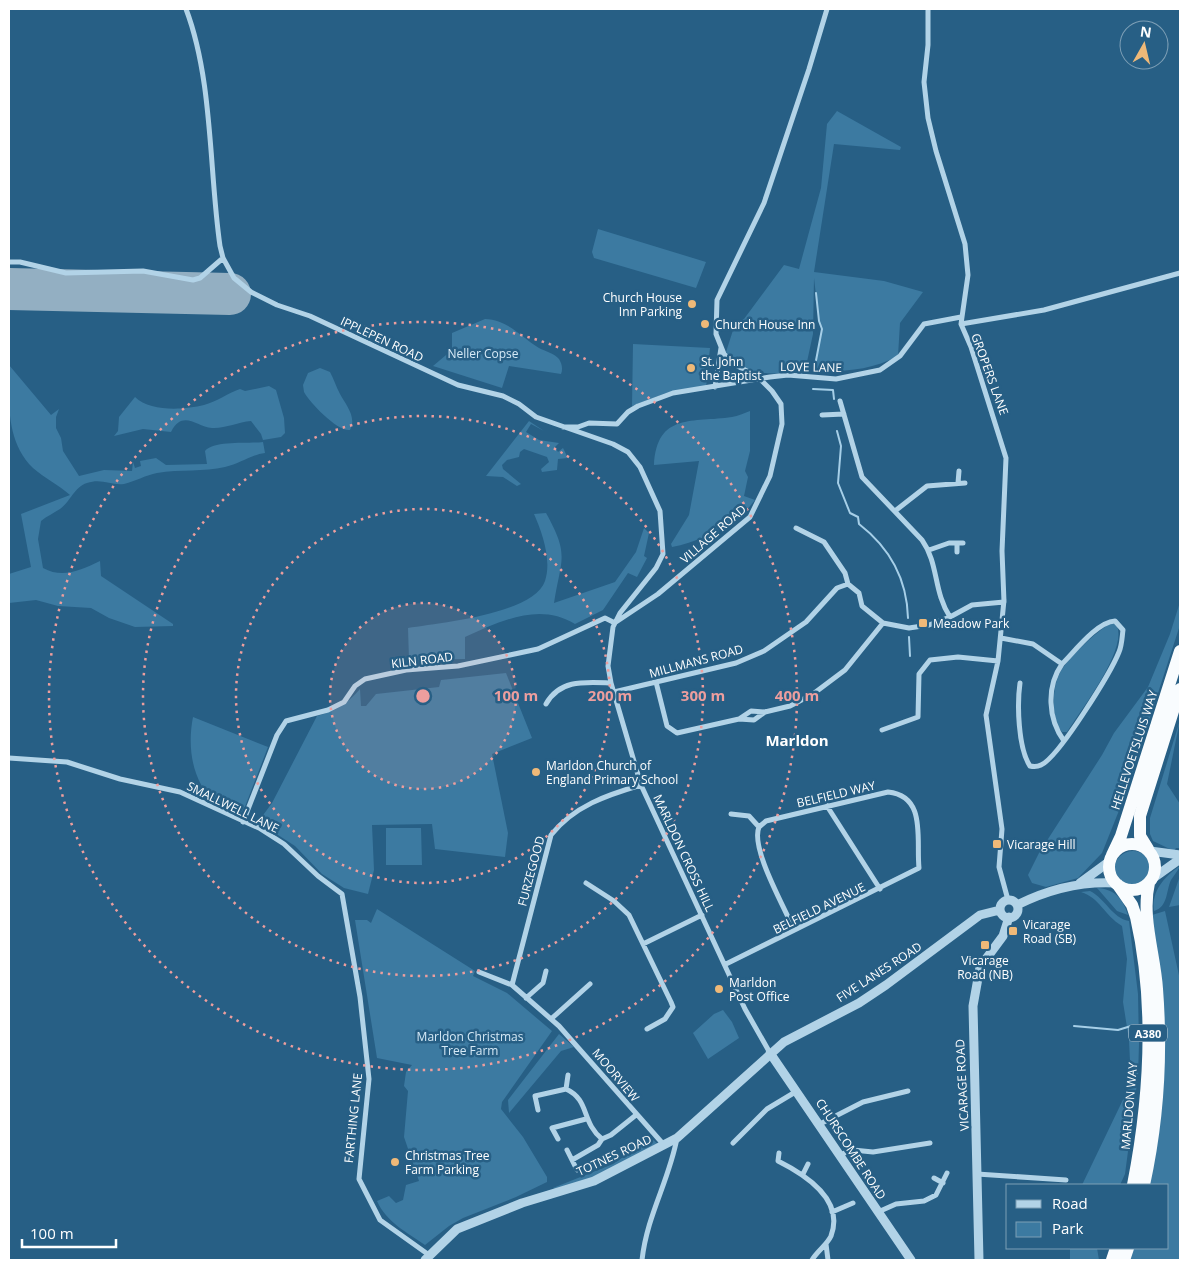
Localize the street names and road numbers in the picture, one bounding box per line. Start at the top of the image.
street label: IPPLEPEN ROAD [338,312,426,366]
street label: GROPERS LANE [967,331,1013,417]
street label: LOVE LANE [780,358,842,376]
street label: VILLAGE ROAD [676,501,750,567]
street label: MILLMANS ROAD [647,640,745,682]
street label: KILN ROAD [390,648,454,672]
street label: HELLEVOETSLUIS WAY [1107,688,1161,812]
street label: SMALLWELL LANE [184,777,282,837]
street label: BELFIELD WAY [795,777,877,811]
street label: MARLDON CROSS HILL [649,792,719,914]
street label: FURZEGOOD [513,834,549,908]
street label: BELFIELD AVENUE [770,878,868,938]
street label: FIVE LANES ROAD [833,938,925,1006]
road number: A380 [1129,1024,1167,1042]
street label: VICARAGE ROAD [951,1039,973,1131]
street label: MOORVIEW [589,1045,643,1105]
street label: MARLDON WAY [1117,1061,1141,1150]
street label: FARTHING LANE [340,1072,366,1164]
street label: CHURSCOMBE ROAD [812,1095,890,1203]
street label: TOTNES ROAD [574,1130,654,1180]

